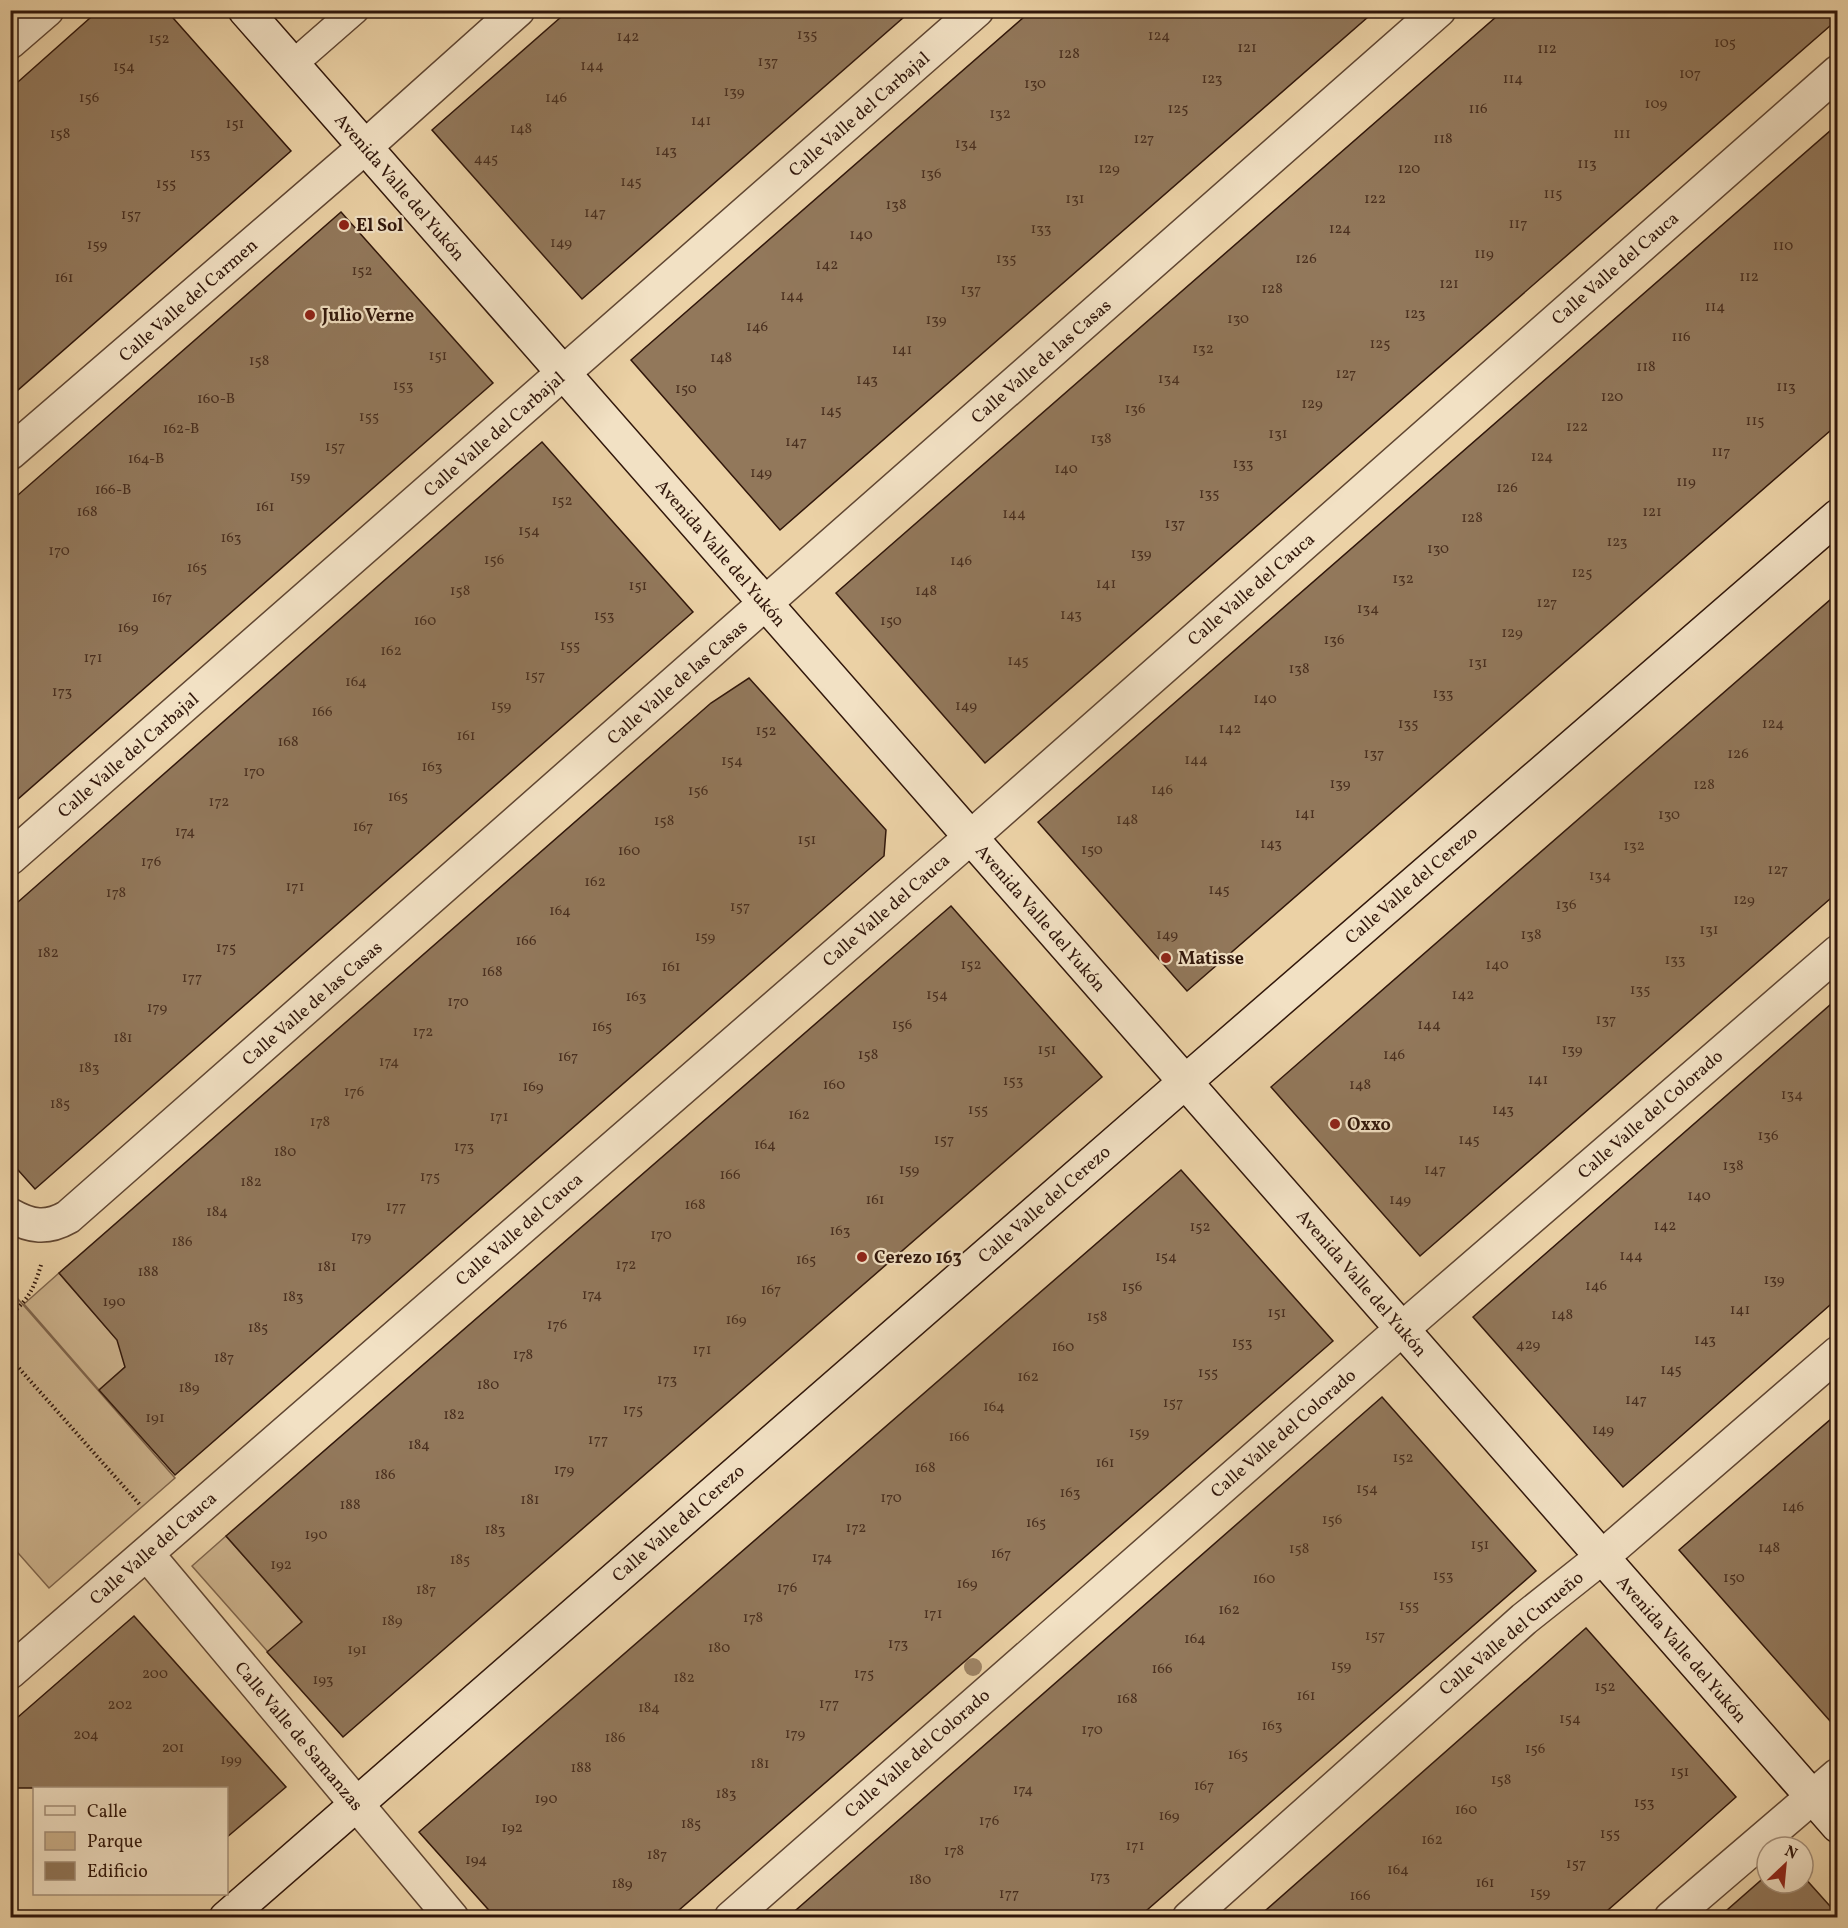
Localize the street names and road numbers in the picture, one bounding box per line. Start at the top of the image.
street label: Calle Valle del Carbajal [784,47,936,184]
street label: Avenida Valle del Yukón [328,109,470,267]
street label: Calle Valle del Cauca [1547,207,1685,331]
street label: Calle Valle del Carmen [114,234,264,369]
street label: Calle Valle de las Casas [966,294,1118,430]
street label: Calle Valle del Carbajal [419,367,571,504]
street label: Avenida Valle del Yukón [649,475,791,633]
street label: Calle Valle del Cauca [1183,528,1321,652]
street label: Calle Valle de las Casas [602,615,754,751]
street label: Calle Valle del Carbajal [53,688,205,825]
street label: Calle Valle del Cerezo [1340,821,1484,951]
street label: Avenida Valle del Yukón [969,840,1111,998]
street label: Calle Valle del Cauca [818,849,956,973]
street label: Calle Valle de las Casas [237,936,389,1072]
street label: Calle Valle del Colorado [1573,1045,1729,1185]
street label: Calle Valle del Cerezo [973,1140,1117,1270]
street label: Calle Valle del Cauca [451,1168,589,1292]
street label: Avenida Valle del Yukón [1290,1205,1432,1363]
street label: Calle Valle del Colorado [1206,1364,1362,1504]
street label: Calle Valle del Cerezo [607,1459,751,1589]
street label: Calle Valle del Cauca [85,1487,223,1611]
street label: Calle Valle del Curueño [1434,1566,1590,1702]
street label: Avenida Valle del Yukón [1610,1571,1752,1729]
street label: Calle Valle de Samanzas [228,1657,368,1817]
street label: Calle Valle del Colorado [840,1684,996,1824]

